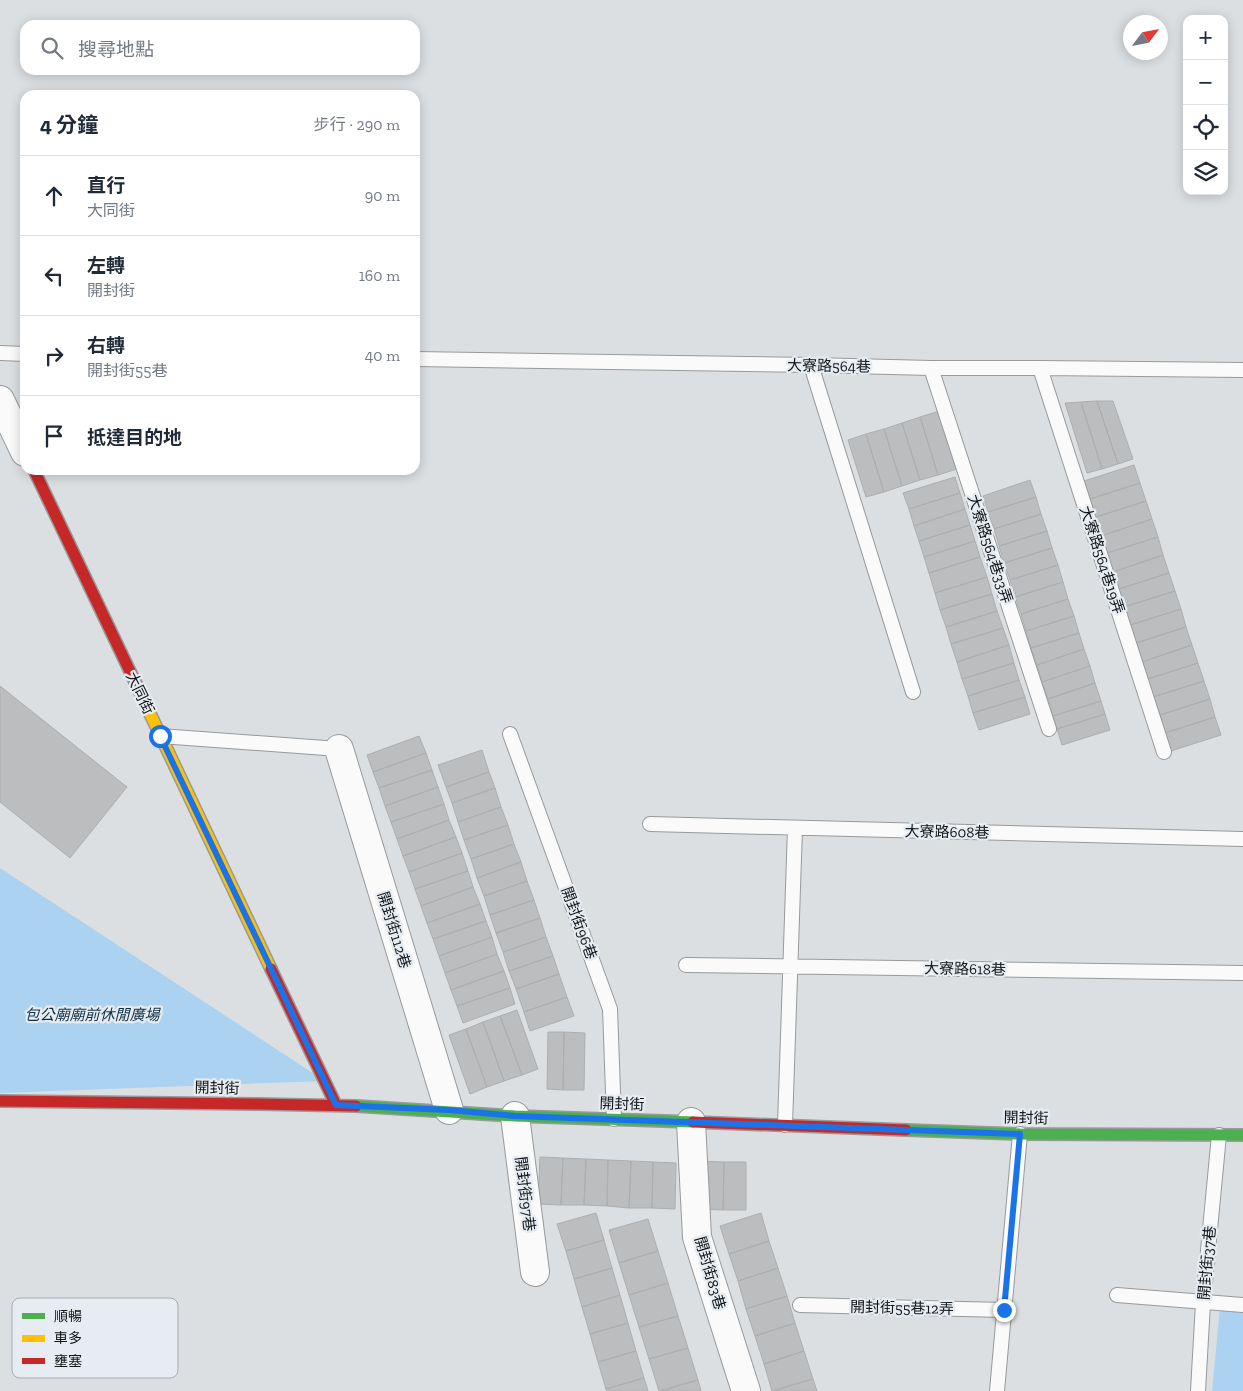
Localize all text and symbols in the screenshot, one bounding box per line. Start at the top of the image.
north arrow [1123,15,1168,60]
map controls [1183,15,1228,195]
button: + [1183,15,1228,60]
search box [20,20,420,75]
icon: search [38,34,66,62]
text: 搜尋地點 [78,38,154,61]
button: − [1183,60,1228,105]
button: locate [1183,105,1228,150]
text: 4 分鐘 [40,112,98,137]
text: 步行 · 290 m [314,115,400,134]
button: layers [1183,150,1228,195]
text: 直行 [87,174,125,197]
icon: ahead [40,182,68,210]
text: 90 m [365,186,400,205]
text: 大同街 [87,201,135,220]
text: 左轉 [87,254,125,277]
icon: left [40,262,68,290]
text: 160 m [359,266,400,285]
text: 開封街 [87,281,135,300]
text: 右轉 [87,334,125,357]
icon: right [40,342,68,370]
text: 40 m [365,346,400,365]
street label: 大寮路564巷 [787,356,871,376]
text: 開封街55巷 [87,361,167,380]
icon: arrive [40,422,68,450]
text: 抵達目的地 [87,426,182,449]
street label: 大寮路564巷33弄 [964,492,1016,606]
street label: 大寮路564巷19弄 [1076,504,1128,616]
street label: 大同街 [122,669,158,717]
route start [149,725,172,748]
street label: 大寮路608巷 [905,822,989,842]
street label: 開封街96巷 [558,884,600,962]
street label: 開封街112巷 [374,889,414,971]
street label: 大寮路618巷 [924,959,1006,979]
park label: 包公廟廟前休閒廣場 [24,1006,161,1024]
street label: 開封街 [194,1079,240,1097]
street label: 開封街 [599,1094,645,1114]
street label: 開封街 [1003,1109,1049,1127]
street label: 開封街97巷 [511,1156,539,1232]
street label: 開封街37巷 [1195,1225,1219,1301]
street label: 開封街83巷 [691,1234,729,1312]
legend [12,1298,178,1378]
street label: 開封街55巷12弄 [850,1298,954,1318]
route end [993,1299,1016,1322]
text: 順暢 [54,1308,82,1325]
text: 車多 [54,1330,82,1347]
text: 壅塞 [54,1353,82,1370]

